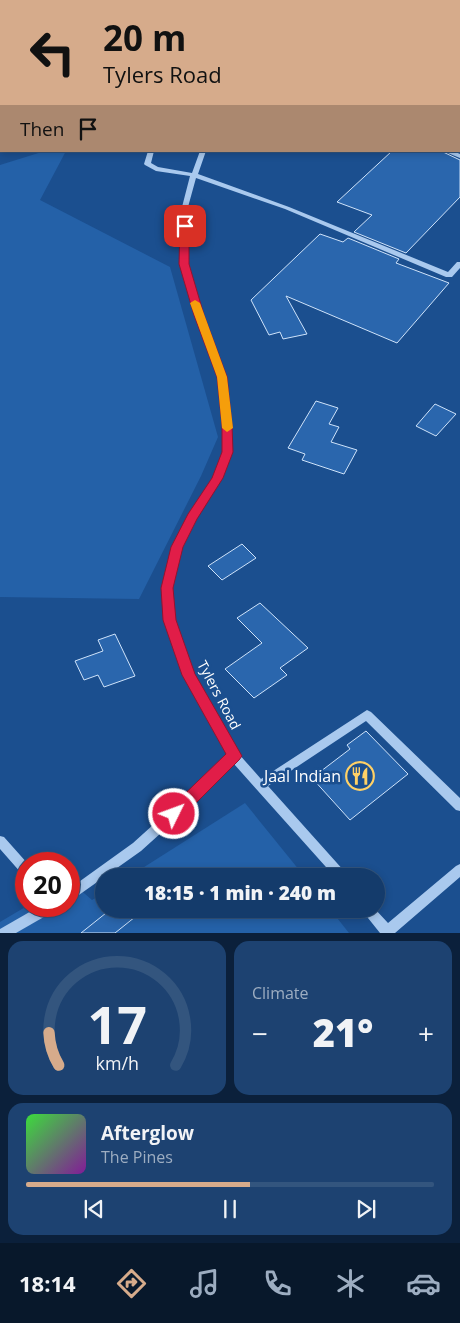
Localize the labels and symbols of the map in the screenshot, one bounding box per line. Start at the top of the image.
pin [164,205,206,247]
street label: Tylers Road [193,657,246,733]
restaurant icon: Jaal Indian [345,761,375,791]
place label: Jaal Indian [262,765,341,787]
position arrow [147,787,199,839]
speed limit sign: 20 [15,852,80,917]

